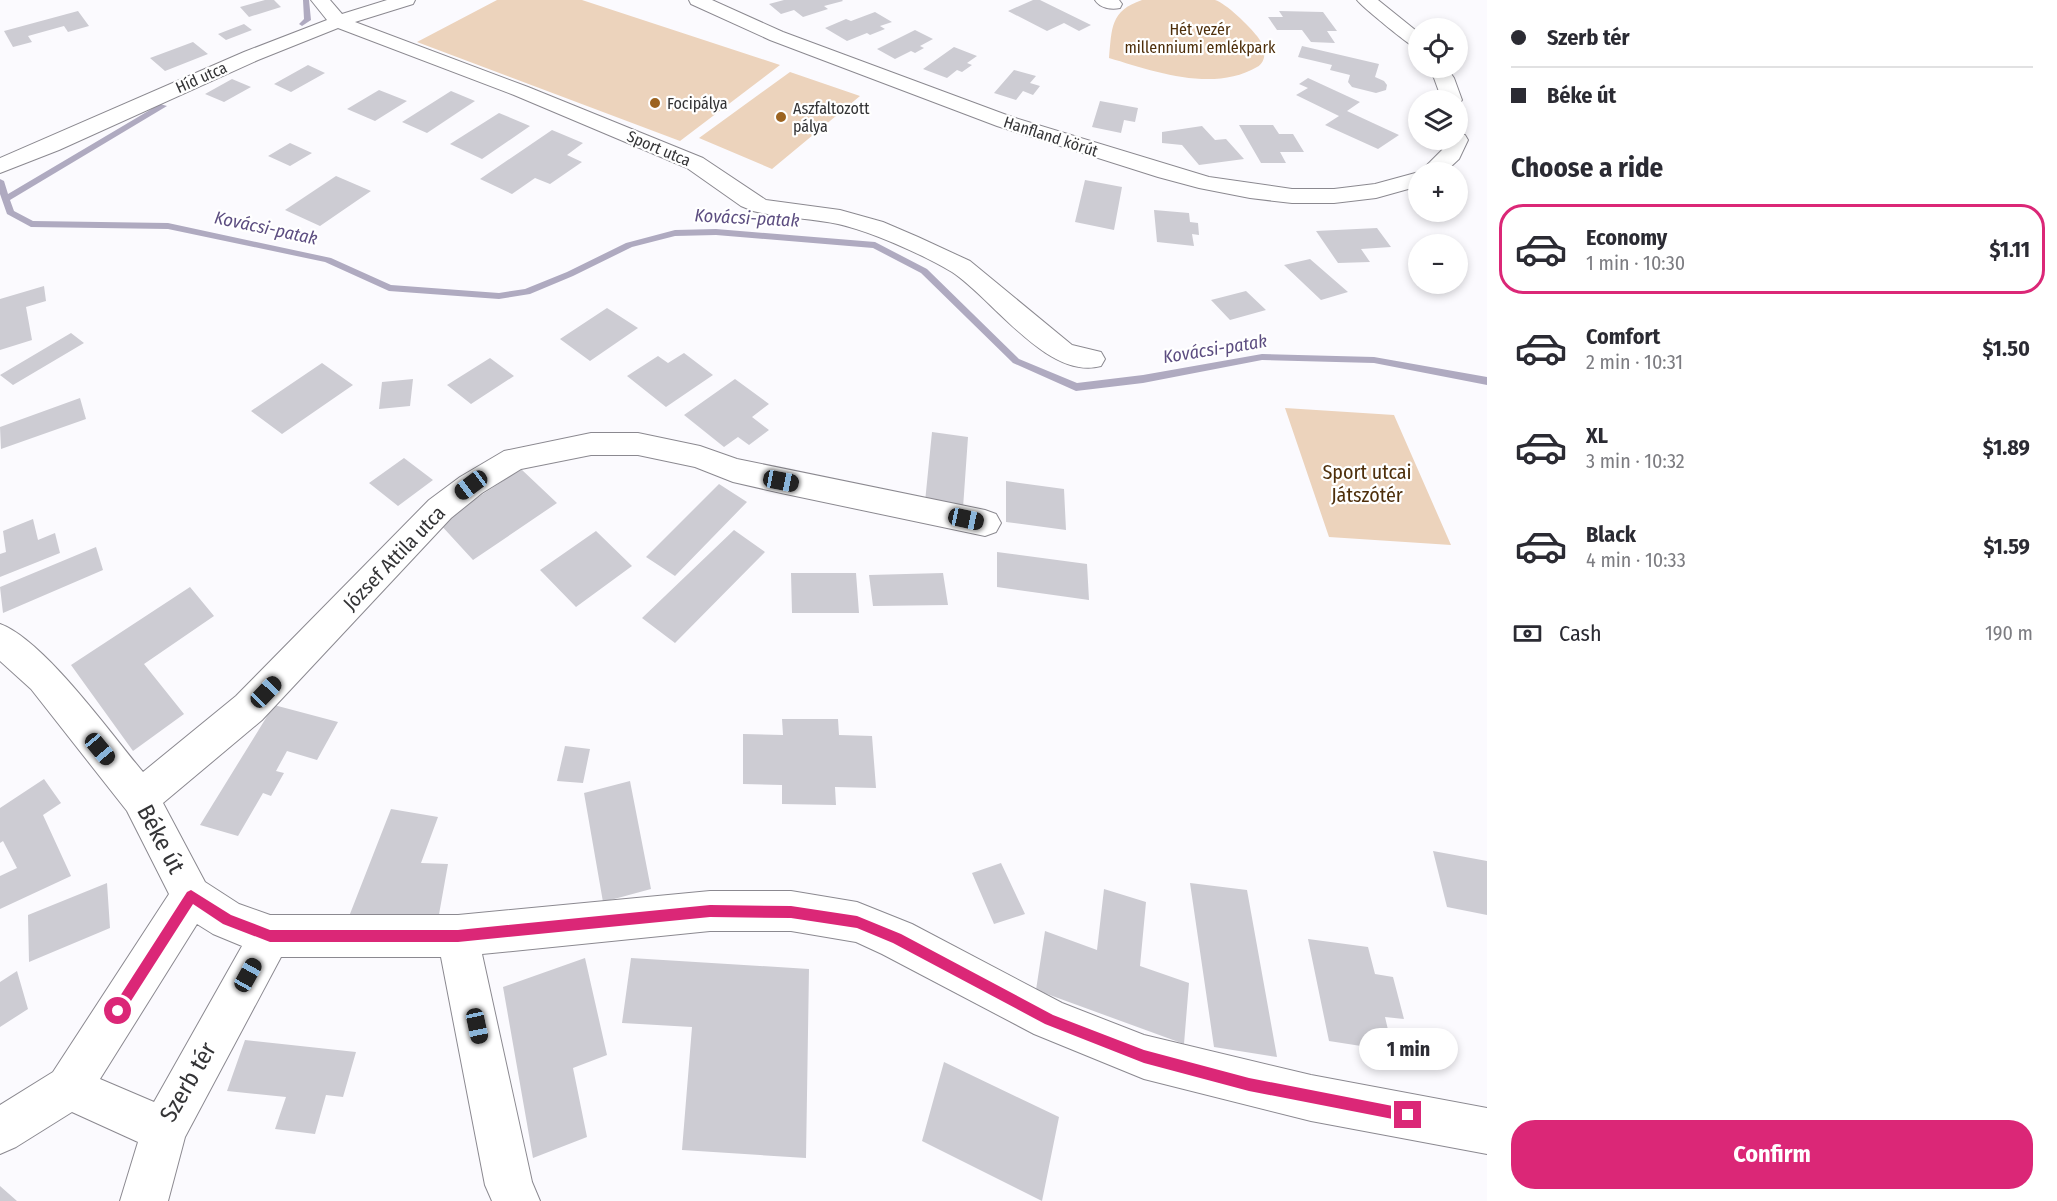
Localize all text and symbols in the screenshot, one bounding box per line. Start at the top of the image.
map controls [1408,18,1468,294]
button: locate [1408,18,1468,78]
park label: Hét vezér millenniumi emlékpark [1125,20,1276,57]
text: Szerb tér [1547,24,1629,51]
street label: Híd utca [173,58,230,97]
text: Béke út [1547,82,1616,109]
button: layers [1408,90,1468,150]
place label: Focipálya [667,94,728,113]
marker: Focipálya [648,96,662,110]
place label: Aszfaltozott pálya [793,99,870,136]
marker: Aszfaltozott pálya [774,110,788,124]
street label: Hanfland körút [1001,112,1101,161]
street label: Sport utca [624,127,694,170]
text: Choose a ride [1511,152,1663,184]
button: + [1408,162,1468,222]
water label: Kovácsi-patak [694,204,800,232]
water label: Kovácsi-patak [212,206,320,250]
icon: car [1514,222,1568,276]
text: Economy [1586,224,1667,251]
button: − [1408,234,1468,294]
text: $1.11 [1989,236,2030,263]
text: 1 min · 10:30 [1586,251,1685,275]
icon: car [1514,321,1568,375]
text: Comfort [1586,323,1660,350]
water label: Kovácsi-patak [1161,330,1269,368]
text: $1.50 [1982,335,2030,362]
text: 2 min · 10:31 [1586,350,1683,374]
icon: car [1514,420,1568,474]
text: XL [1586,422,1608,449]
text: $1.89 [1983,434,2030,461]
text: 3 min · 10:32 [1586,449,1685,473]
park label: Sport utcai Játszótér [1322,460,1412,507]
car [451,467,491,503]
car [762,469,800,493]
street label: József Attila utca [338,501,450,615]
car [947,506,985,532]
icon: car [1514,519,1568,573]
text: Black [1586,521,1636,548]
text: $1.59 [1983,533,2030,560]
text: 4 min · 10:33 [1586,548,1686,572]
icon: cash [1511,617,1544,650]
text: Cash [1559,620,1602,647]
text: 190 m [1985,621,2033,645]
car [247,673,285,711]
car [82,729,118,769]
street label: Béke út [131,800,191,878]
car [231,955,265,995]
route start [104,997,131,1024]
car [464,1007,490,1045]
callout: 1 min [1358,1028,1458,1070]
street label: Szerb tér [154,1037,222,1127]
text: 1 min [1387,1037,1430,1061]
route end [1394,1101,1421,1128]
button: Confirm [1511,1120,2033,1189]

